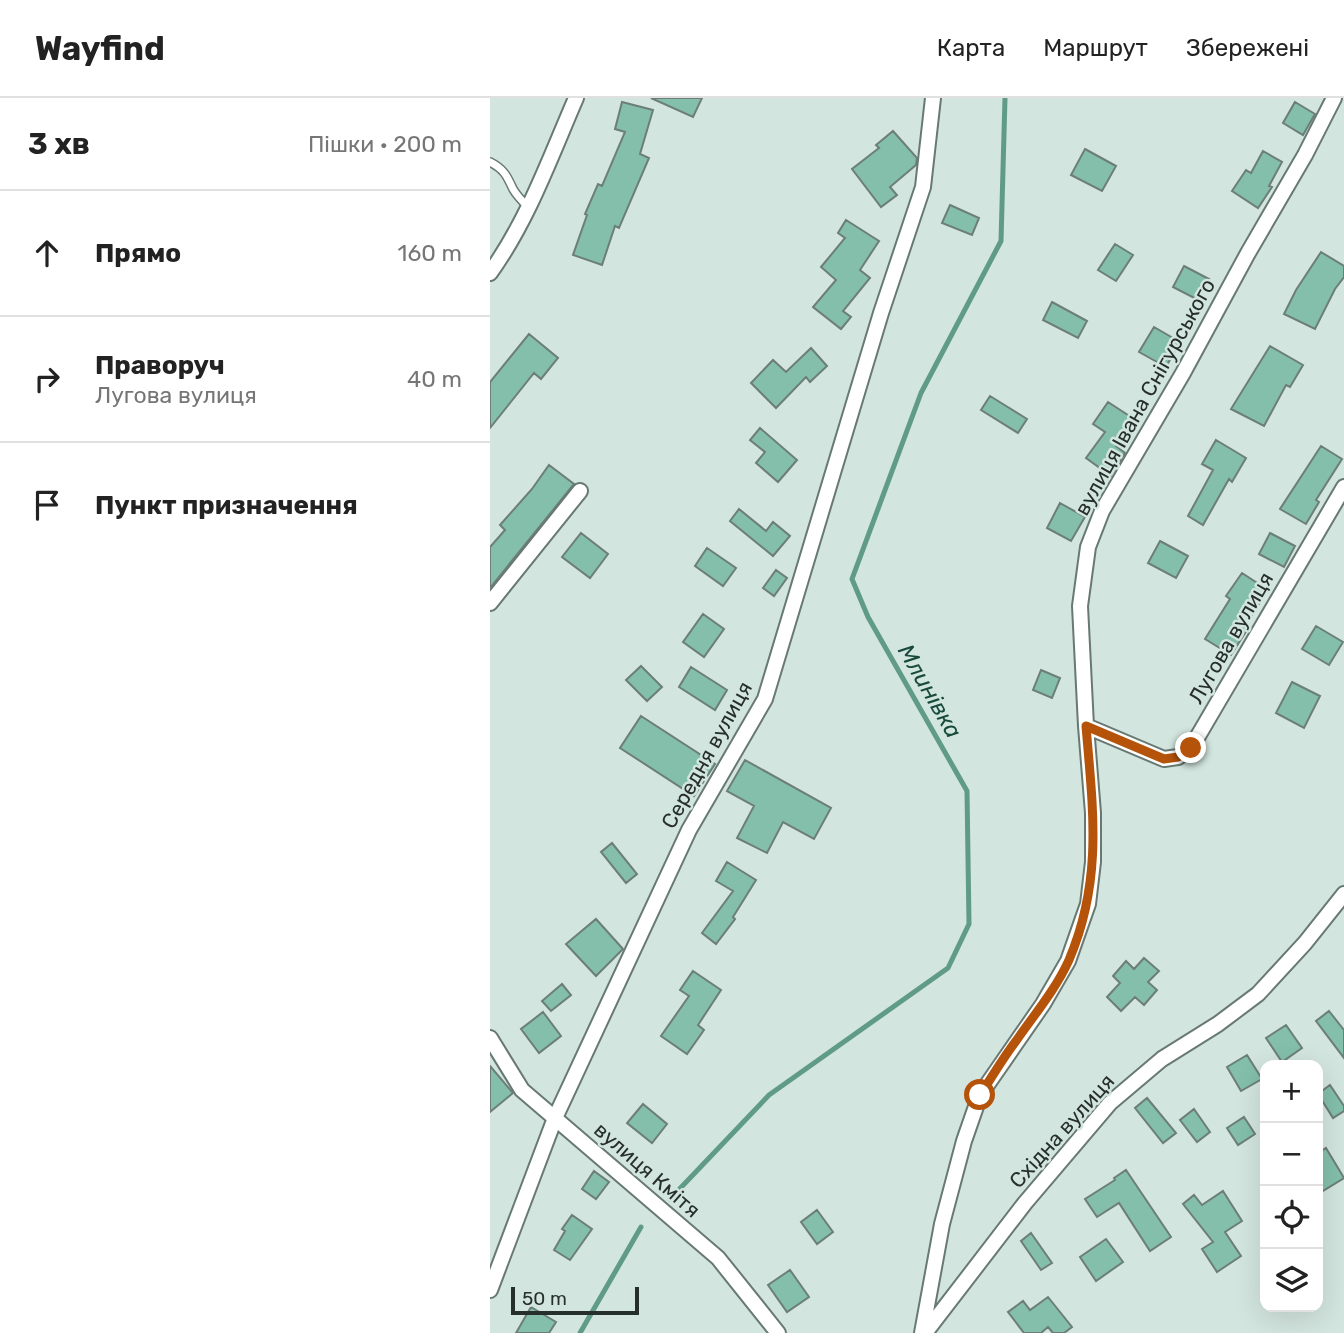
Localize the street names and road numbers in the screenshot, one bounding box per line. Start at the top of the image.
street label: вулиця Івана Снігурського [1069,274,1220,519]
street label: Лугова вулиця [1183,568,1278,708]
street label: Середня вулиця [656,677,757,833]
street label: Східна вулиця [1004,1069,1119,1193]
street label: вулиця Кмітя [589,1117,705,1222]

